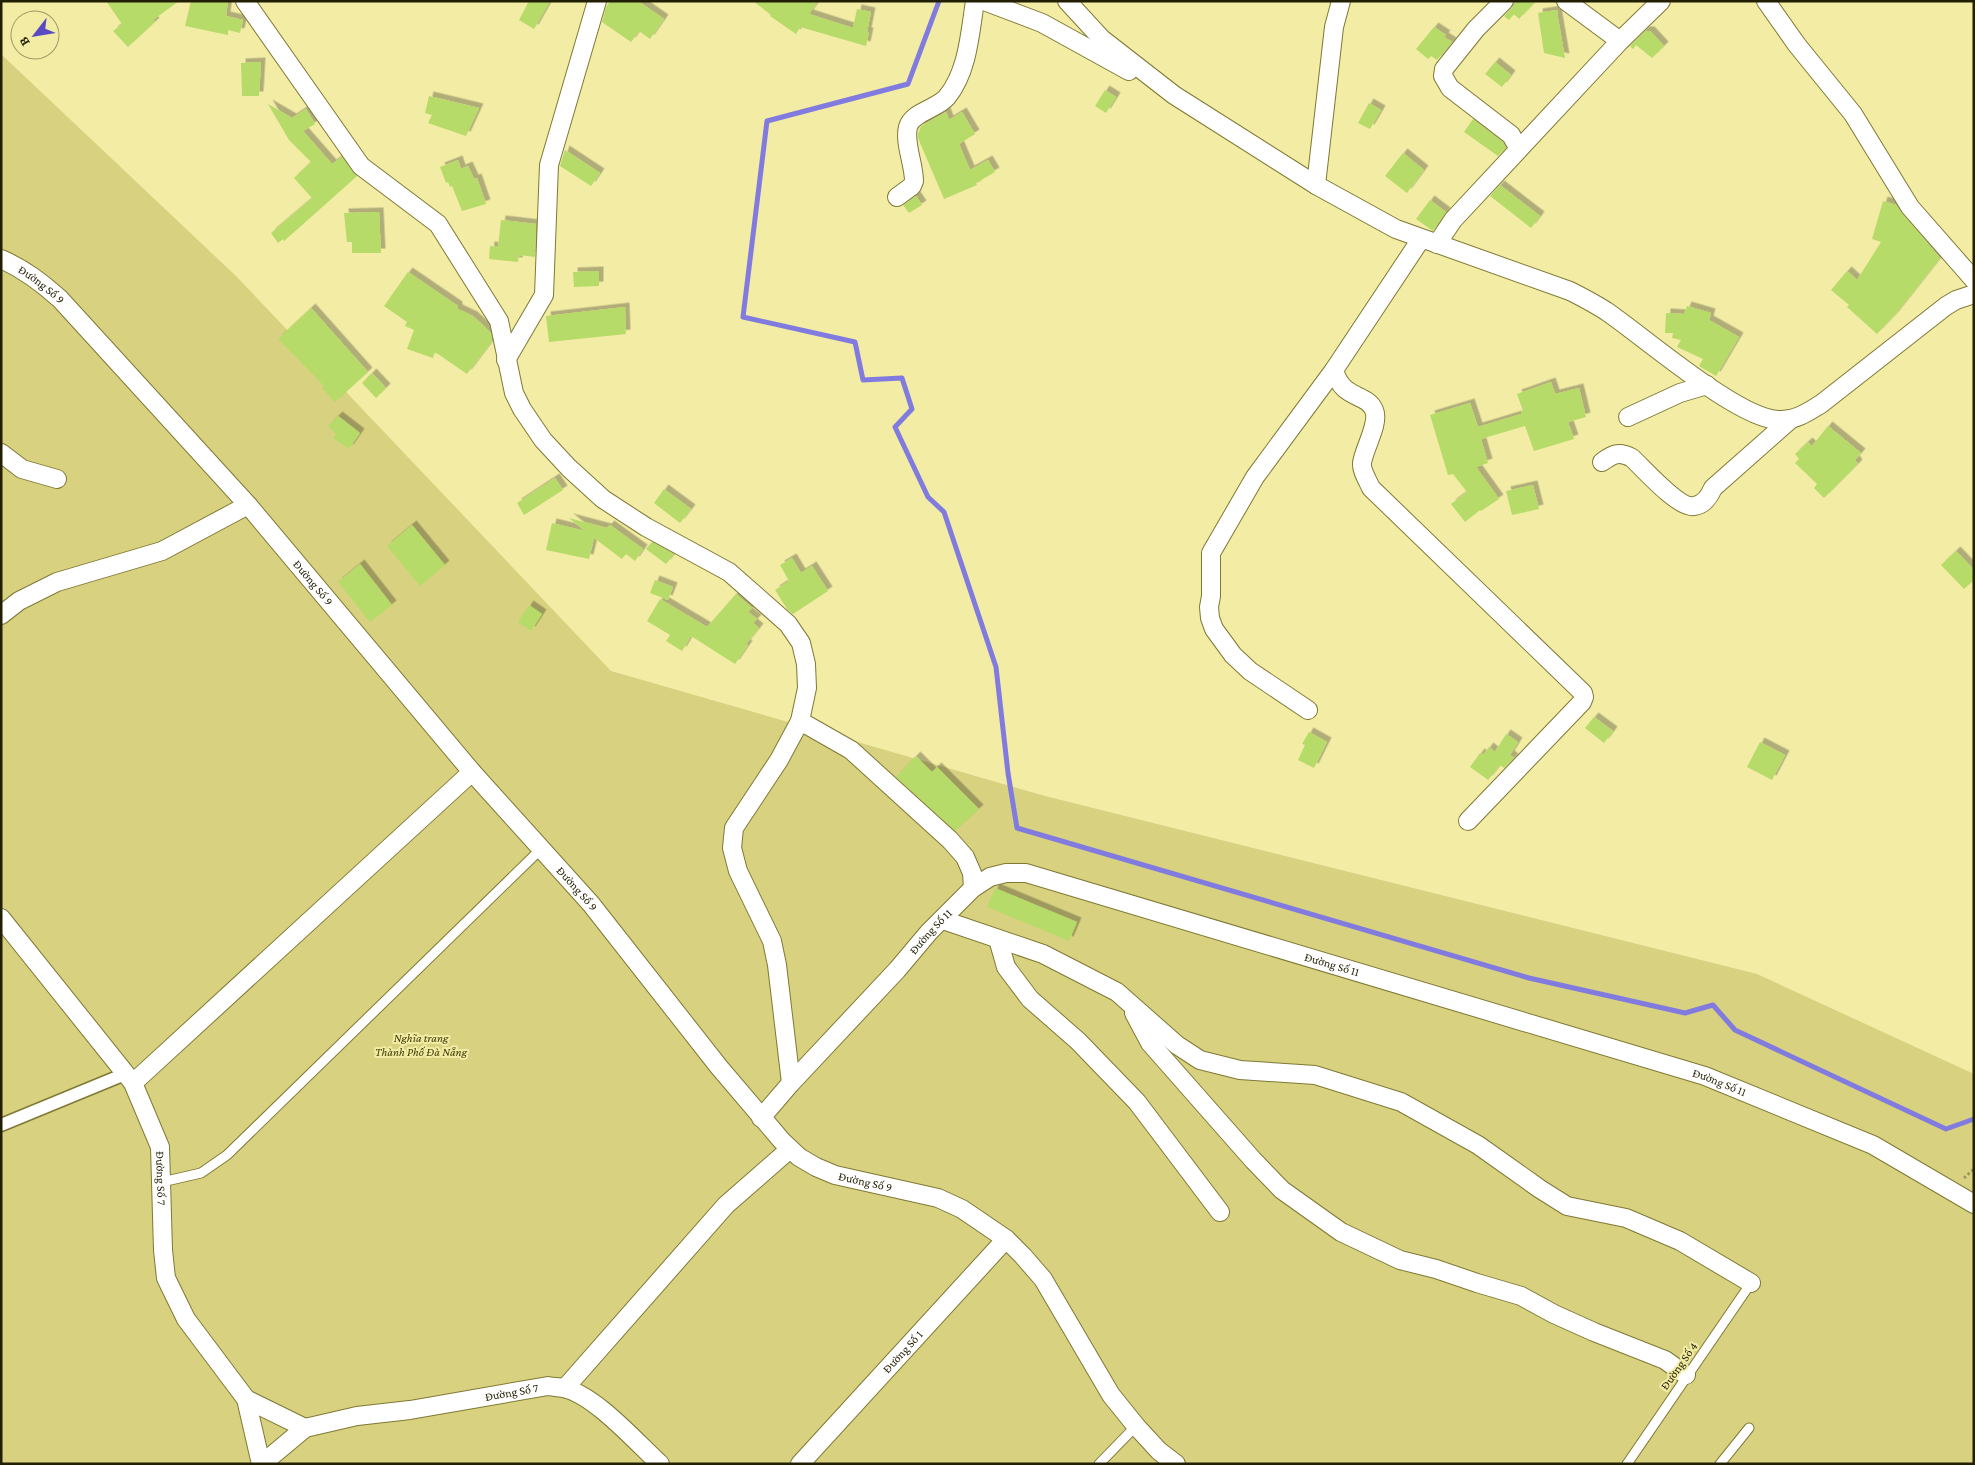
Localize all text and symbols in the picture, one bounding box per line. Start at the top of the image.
north arrow [10,10,60,60]
text: B [15,34,33,49]
street label: Đường Số 9 [16,262,68,307]
street label: Đường Số 9 [290,557,336,608]
street label: Đường Số 9 [554,864,601,914]
street label: Đường Số 11 [906,906,955,957]
street label: Đường Số 11 [1303,950,1361,979]
park label: Nghĩa trang Thành Phố Đà Nẵng [375,1031,468,1059]
street label: Đường Số 11 [1691,1066,1748,1099]
street label: Đường Số 7 [153,1151,169,1206]
street label: Đường Số 9 [837,1169,894,1195]
street label: Đường Số 1 [880,1328,926,1376]
street label: Đường Số 4 [1658,1340,1700,1392]
street label: Đường Số 7 [484,1381,540,1404]

